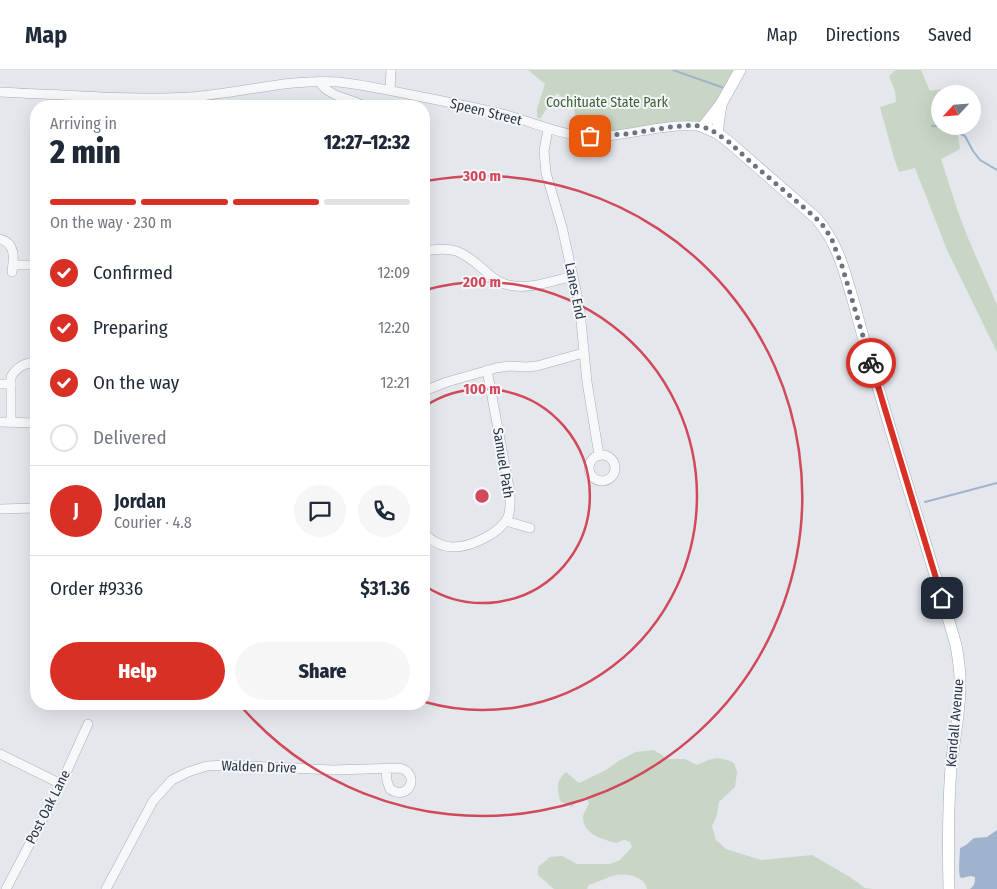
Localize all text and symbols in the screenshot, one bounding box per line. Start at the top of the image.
text: Map [25,21,67,49]
text: Map [766,24,798,46]
text: Directions [826,24,900,46]
text: Saved [928,24,972,46]
north arrow [931,85,981,135]
map controls [931,85,981,135]
park label: Cochituate State Park [546,94,669,111]
street label: Speen Street [448,95,524,129]
text: Arriving in [50,114,117,133]
pin [569,115,611,157]
icon: bag [576,122,604,150]
text: 12:27–12:32 [324,131,410,154]
text: 2 min [50,133,121,171]
text: 300 m [462,167,501,185]
text: On the way · 230 m [50,213,172,232]
icon: check [50,259,78,287]
text: Confirmed [93,261,173,284]
street label: Lanes End [561,261,589,321]
text: 12:09 [377,263,410,282]
text: 200 m [462,273,501,291]
icon: check [50,314,78,342]
text: Preparing [93,316,168,339]
text: 12:20 [378,318,410,337]
courier [846,338,896,388]
icon: bike [857,349,885,377]
icon: check [50,369,78,397]
text: On the way [93,371,179,394]
text: 12:21 [380,373,410,392]
text: 100 m [463,380,501,398]
text: Delivered [93,426,167,449]
street label: Samuel Path [489,426,517,500]
button: chat [294,485,346,537]
button: phone [358,485,410,537]
centre of rings [473,487,491,505]
text: Jordan [114,490,166,513]
text: J [73,499,79,522]
text: Courier · 4.8 [114,513,192,532]
text: Order #9336 [50,577,143,600]
text: $31.36 [360,577,410,600]
pin [921,577,963,619]
icon: home [928,584,956,612]
button: Help [50,642,225,700]
button: Share [235,642,410,700]
street label: Kendall Avenue [943,678,967,768]
street label: Walden Drive [221,757,297,777]
street label: Post Oak Lane [22,767,74,847]

